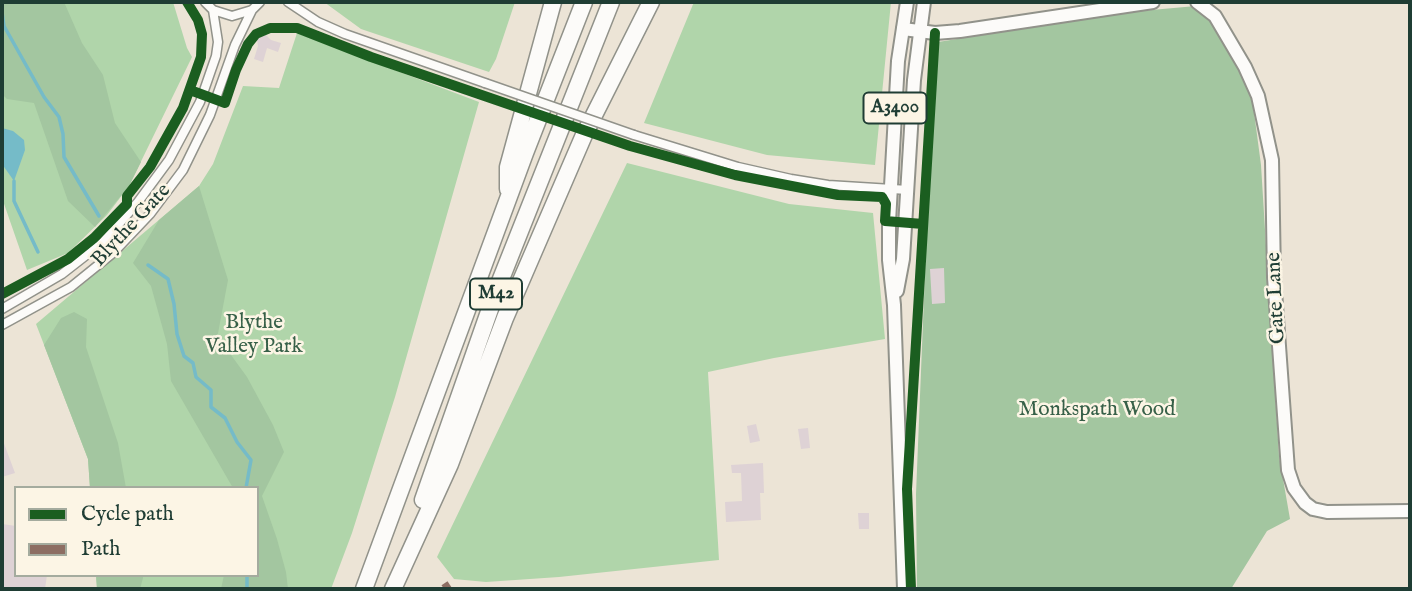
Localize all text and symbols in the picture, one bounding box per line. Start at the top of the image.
road number: A3400 [864,92,926,124]
street label: Blythe Gate [87,179,177,273]
street label: Gate Lane [1262,251,1292,345]
road number: M42 [470,278,522,310]
park label: Blythe Valley Park [205,311,303,361]
park label: Monkspath Wood [1019,398,1175,424]
legend [14,486,259,577]
text: Cycle path [81,501,174,528]
text: Path [81,536,120,563]

